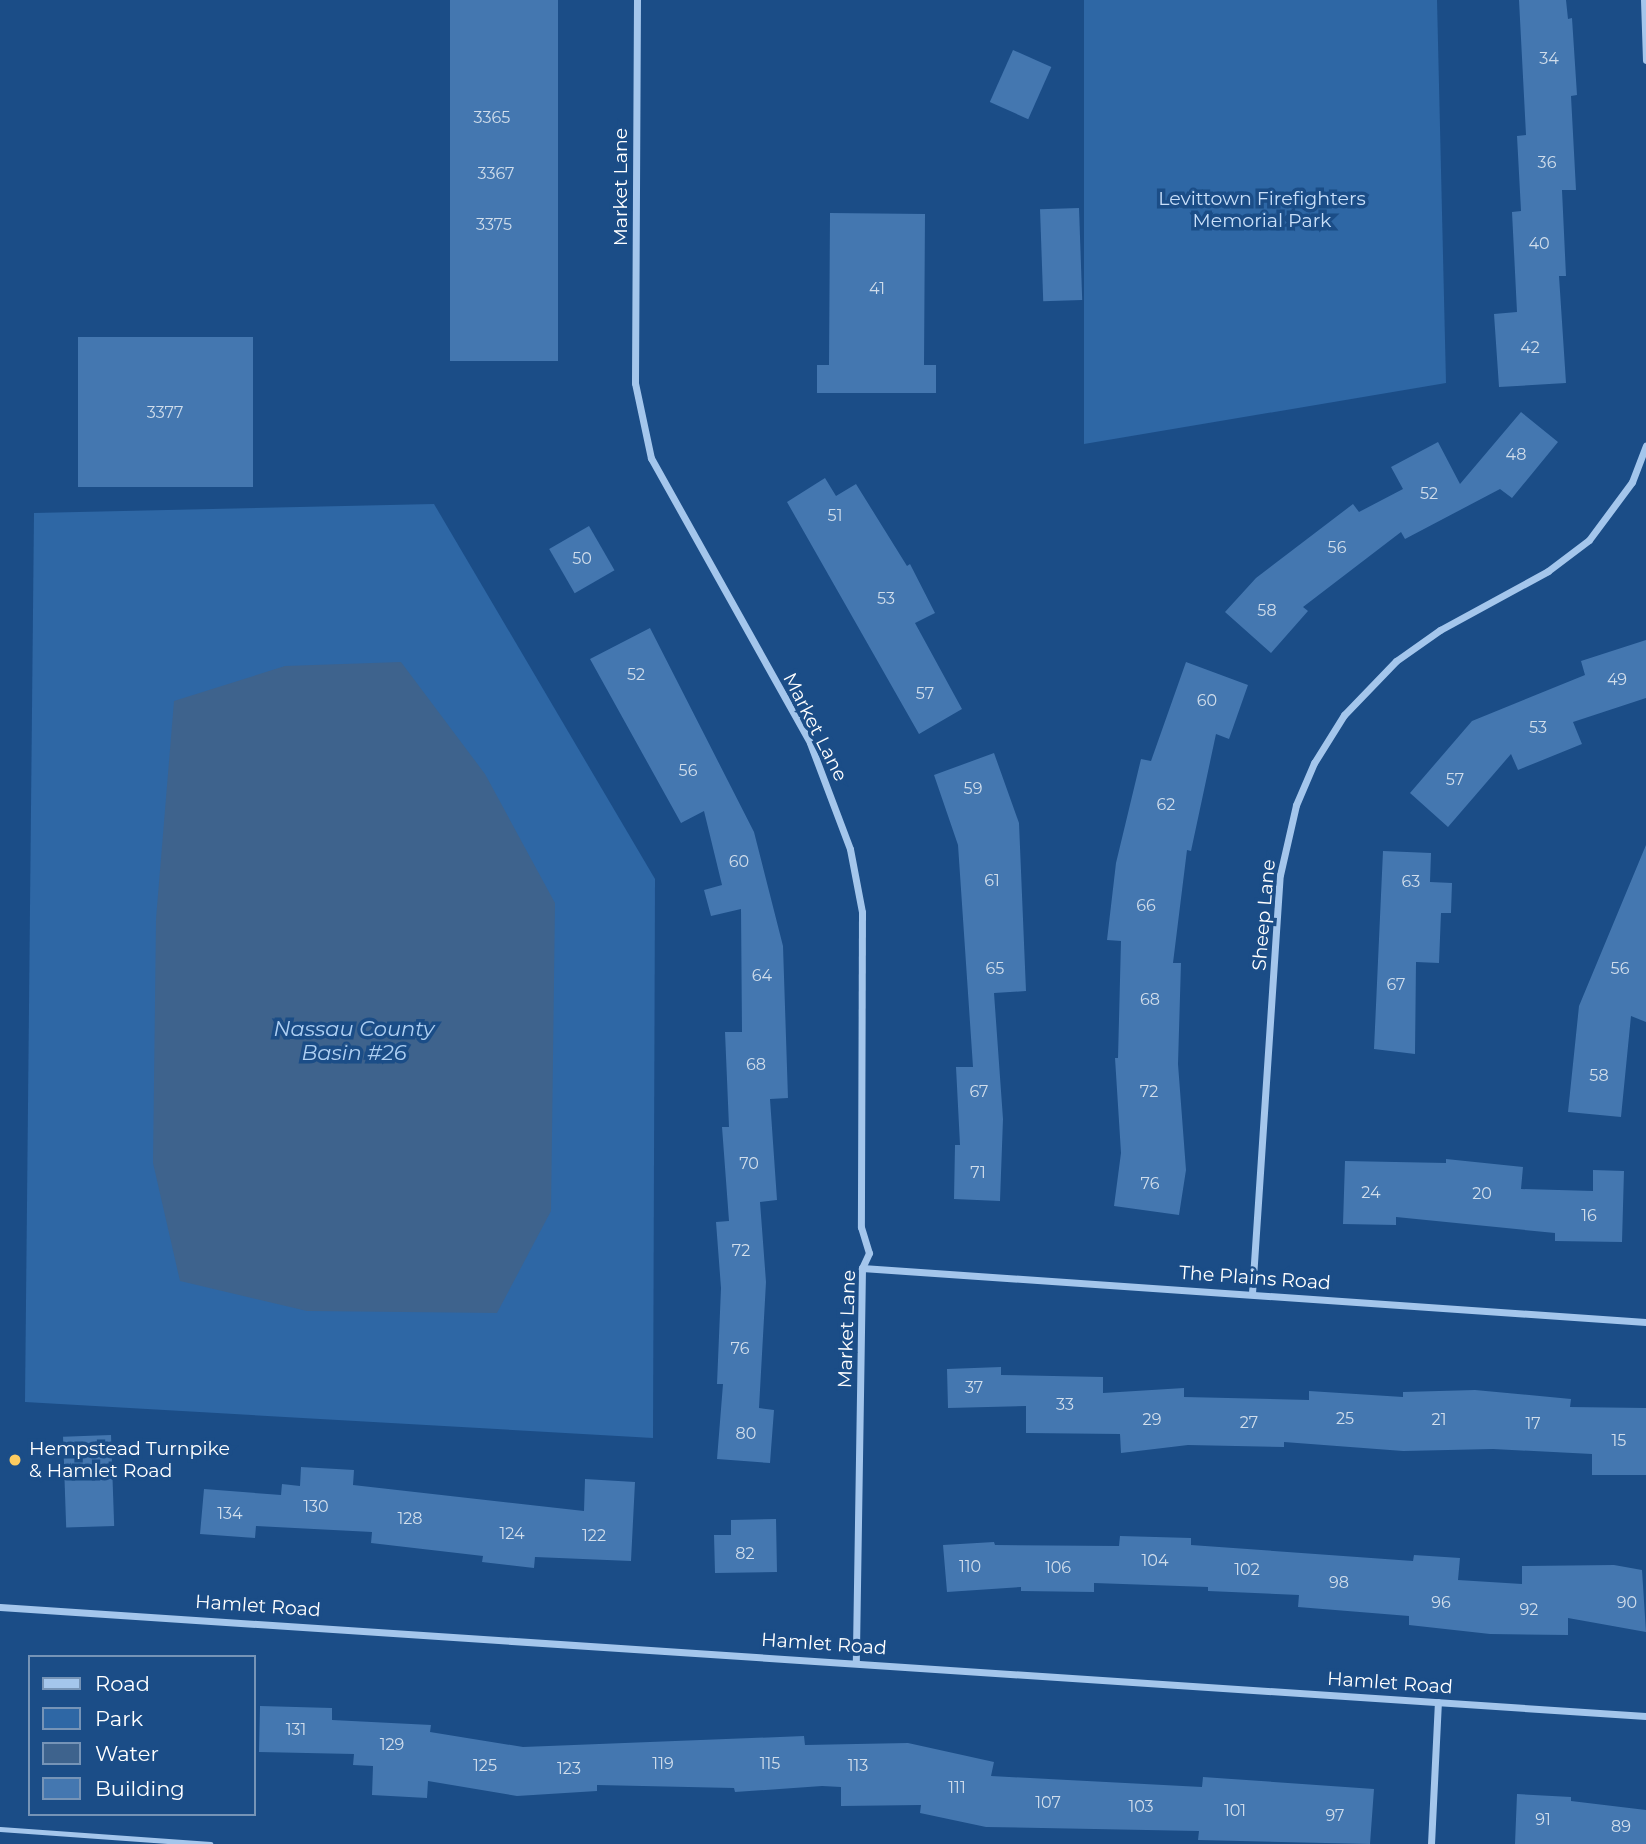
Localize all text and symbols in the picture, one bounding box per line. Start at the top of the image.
house number: 34 [1539,49,1559,69]
house number: 3365 [474,108,510,128]
street label: Market Lane [610,128,632,246]
house number: 36 [1538,153,1556,173]
house number: 3367 [477,164,515,184]
park label: Levittown Firefighters Memorial Park [1158,188,1366,232]
house number: 3375 [476,215,512,235]
house number: 40 [1528,234,1550,254]
house number: 41 [869,279,885,299]
house number: 42 [1520,338,1540,358]
house number: 3377 [147,403,183,423]
house number: 48 [1506,445,1526,465]
house number: 52 [1420,484,1438,504]
house number: 51 [828,506,842,526]
house number: 56 [1328,538,1346,558]
house number: 50 [572,549,592,569]
house number: 53 [877,589,895,609]
house number: 58 [1257,601,1277,621]
house number: 52 [627,665,645,685]
street label: Market Lane [778,669,852,785]
house number: 49 [1607,670,1627,690]
house number: 57 [916,684,934,704]
house number: 60 [1197,691,1217,711]
house number: 53 [1529,718,1547,738]
house number: 56 [679,761,697,781]
house number: 57 [1446,770,1464,790]
house number: 59 [964,779,982,799]
house number: 62 [1157,795,1175,815]
house number: 60 [729,852,749,872]
street label: Sheep Lane [1248,858,1280,972]
house number: 61 [984,871,1000,891]
house number: 63 [1402,872,1420,892]
house number: 66 [1136,896,1156,916]
house number: 65 [986,959,1004,979]
house number: 56 [1611,959,1629,979]
house number: 64 [752,966,772,986]
house number: 67 [1386,975,1406,995]
house number: 68 [1140,990,1160,1010]
water label: Nassau County Basin #26 [274,1016,434,1066]
house number: 68 [746,1055,766,1075]
house number: 58 [1589,1066,1609,1086]
house number: 67 [969,1082,989,1102]
house number: 72 [1140,1082,1158,1102]
house number: 70 [739,1154,759,1174]
house number: 71 [970,1163,986,1183]
house number: 76 [1141,1174,1159,1194]
house number: 24 [1361,1183,1381,1203]
house number: 20 [1472,1184,1492,1204]
house number: 16 [1581,1206,1597,1226]
house number: 72 [732,1241,750,1261]
street label: The Plains Road [1178,1261,1332,1295]
street label: Market Lane [834,1269,860,1389]
house number: 76 [731,1339,749,1359]
house number: 37 [965,1378,983,1398]
house number: 33 [1056,1395,1074,1415]
house number: 25 [1336,1409,1354,1429]
house number: 29 [1143,1410,1161,1430]
house number: 21 [1432,1410,1446,1430]
house number: 27 [1240,1413,1258,1433]
house number: 17 [1525,1414,1541,1434]
house number: 80 [736,1424,756,1444]
house number: 15 [1612,1431,1626,1451]
place label: Hempstead Turnpike & Hamlet Road [29,1438,230,1482]
marker: Hempstead Turnpike & Hamlet Road [7,1452,23,1468]
house number: 130 [303,1497,329,1517]
house number: 134 [217,1504,243,1524]
house number: 128 [397,1509,423,1529]
house number: 124 [499,1524,525,1544]
house number: 122 [582,1526,606,1546]
house number: 82 [735,1544,755,1564]
house number: 104 [1142,1551,1168,1571]
house number: 110 [959,1557,981,1577]
house number: 106 [1045,1558,1071,1578]
house number: 102 [1234,1560,1260,1580]
house number: 98 [1329,1573,1349,1593]
street label: Hamlet Road [194,1590,322,1622]
house number: 96 [1431,1593,1451,1613]
house number: 90 [1617,1593,1637,1613]
house number: 92 [1520,1600,1538,1620]
street label: Hamlet Road [760,1628,888,1660]
legend [28,1655,256,1816]
street label: Hamlet Road [1326,1667,1454,1699]
text: Road [95,1671,150,1696]
text: Park [95,1706,143,1731]
house number: 131 [286,1720,306,1740]
house number: 129 [380,1735,404,1755]
text: Water [95,1741,159,1766]
house number: 119 [652,1754,674,1774]
house number: 115 [760,1754,780,1774]
house number: 125 [473,1756,497,1776]
house number: 113 [848,1756,868,1776]
house number: 123 [557,1759,581,1779]
text: Building [95,1776,185,1801]
house number: 111 [948,1778,966,1798]
house number: 107 [1035,1793,1061,1813]
house number: 103 [1128,1797,1154,1817]
house number: 101 [1224,1801,1246,1821]
house number: 97 [1325,1806,1345,1826]
house number: 91 [1535,1810,1551,1830]
house number: 89 [1611,1817,1631,1837]

